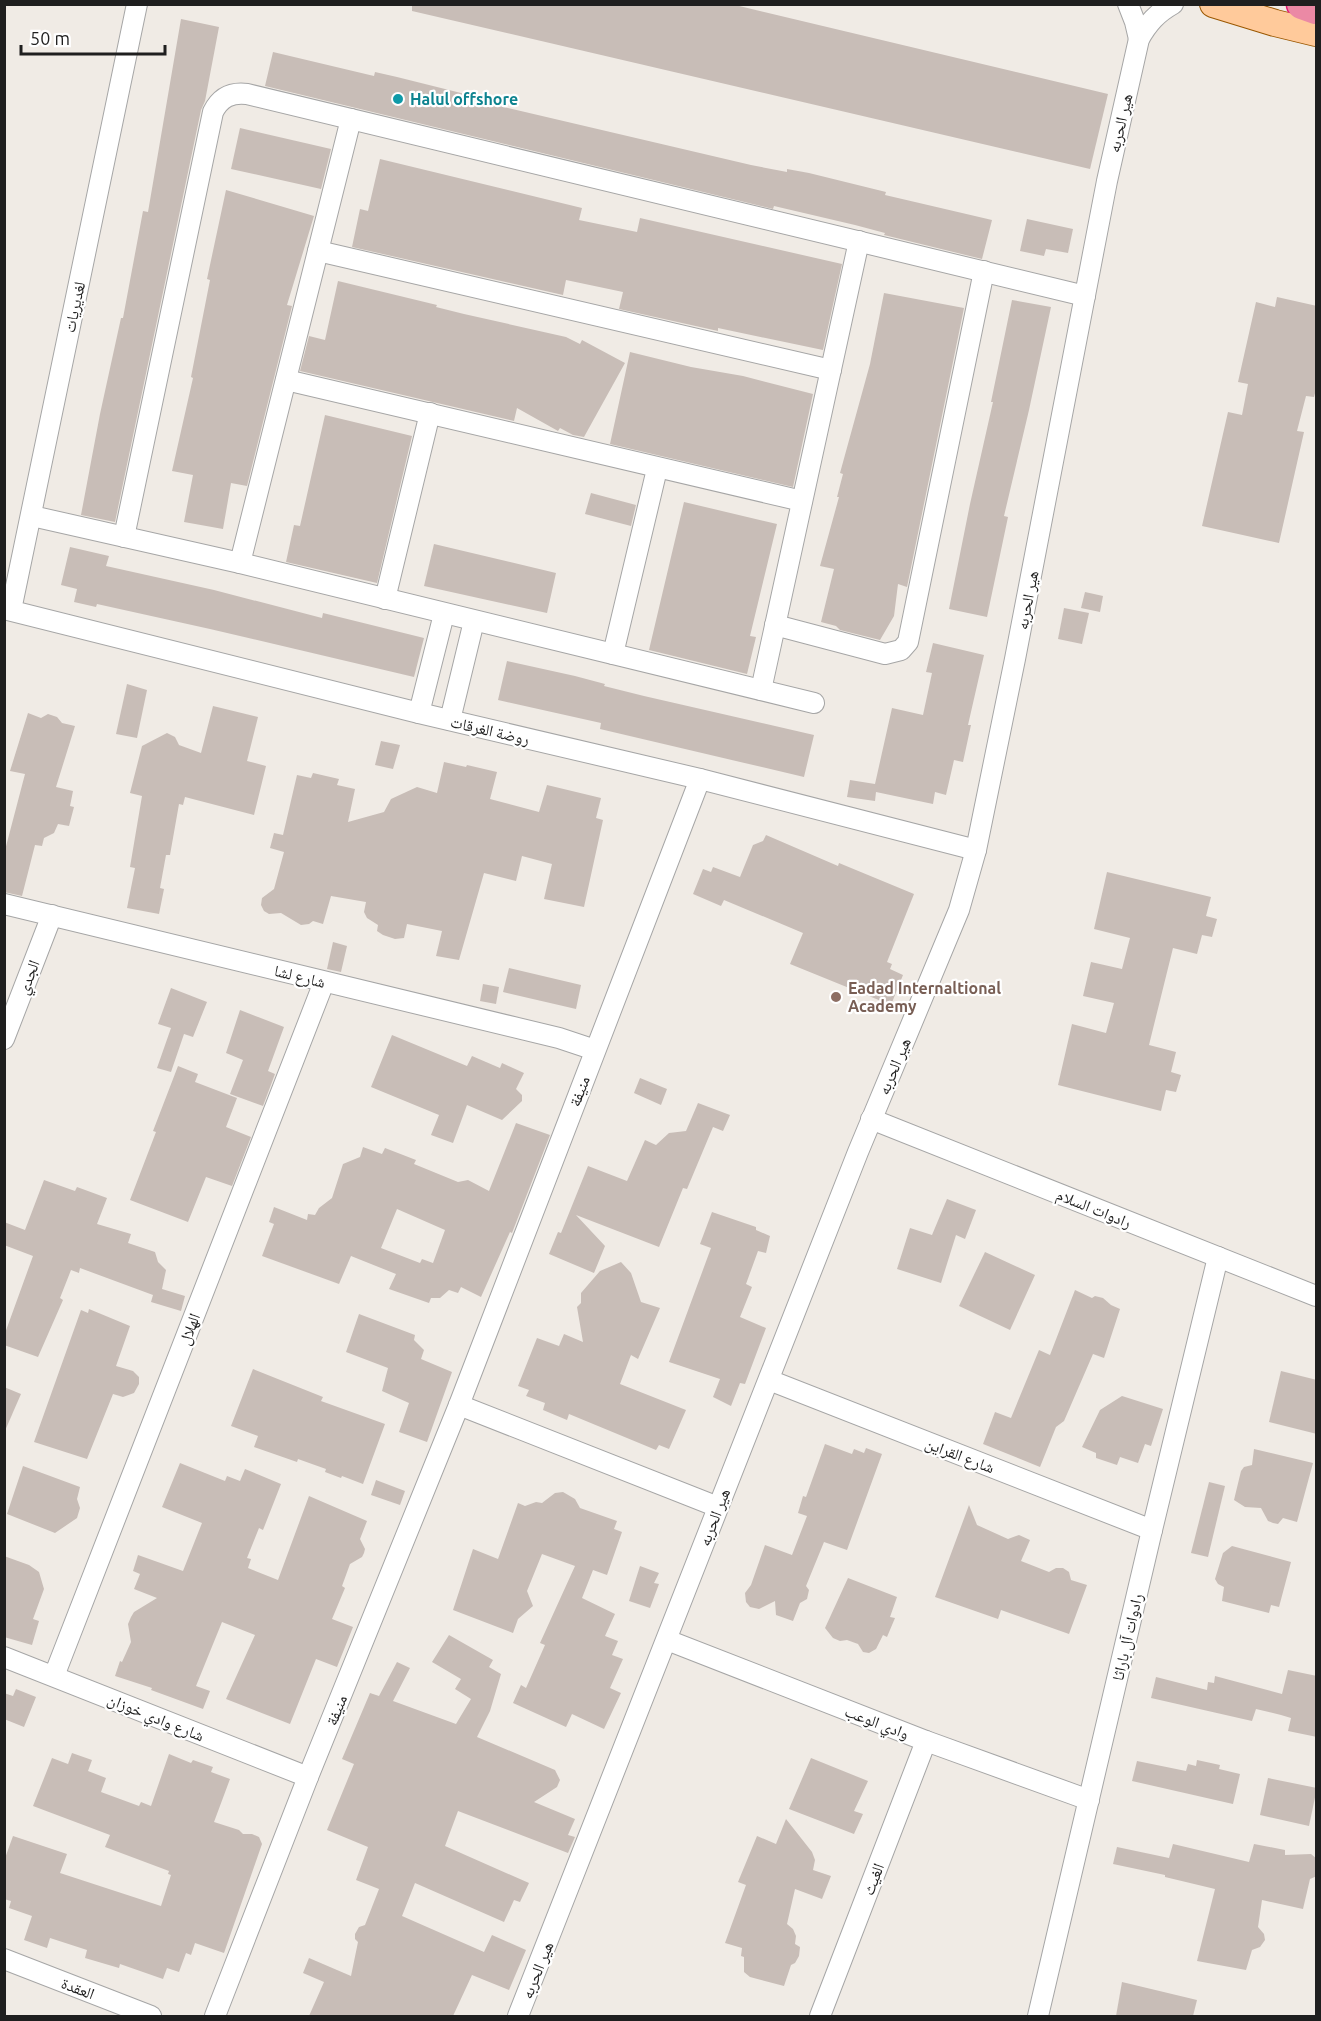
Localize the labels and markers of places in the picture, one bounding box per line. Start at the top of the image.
place label: Halul offshore [410,90,518,108]
marker: Halul offshore [391,92,405,106]
place label: Eadad Internaltional Academy [848,979,1001,1015]
marker: Eadad Internaltional Academy [829,990,843,1004]

